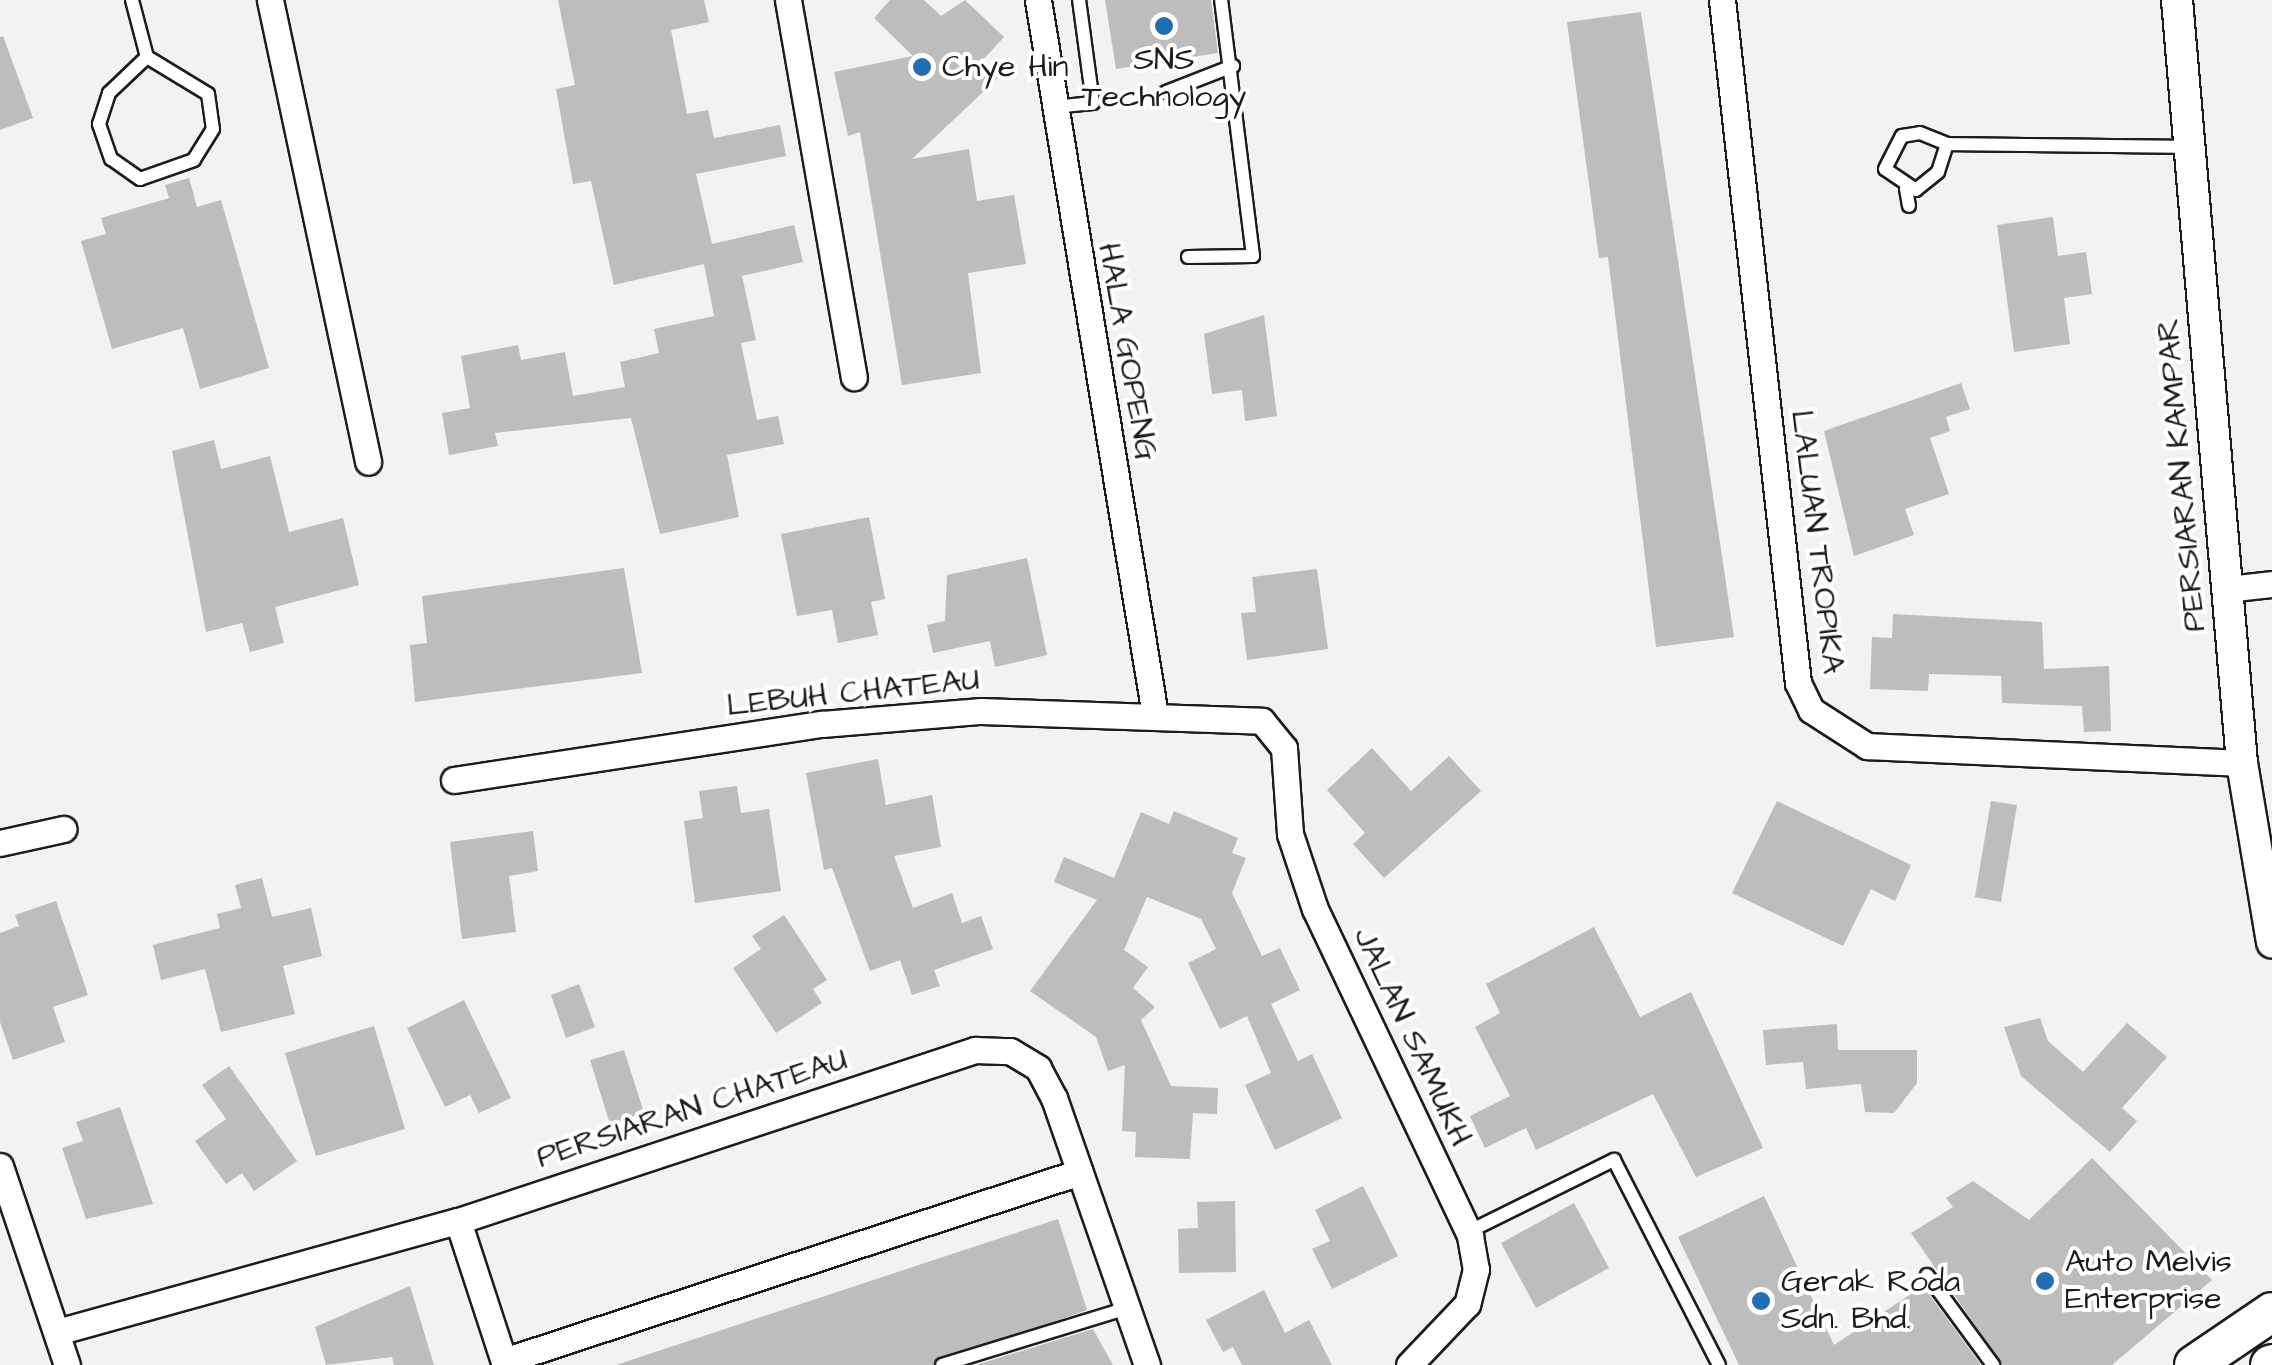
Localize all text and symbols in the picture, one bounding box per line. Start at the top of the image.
marker: SNS Technology [1153,15,1175,37]
place label: SNS Technology [1082,42,1246,117]
place label: Chye Hin [942,48,1068,86]
marker: Chye Hin [911,56,933,78]
street label: HALA GOPENG [1089,240,1165,464]
street label: PERSIARAN KAMPAR [2149,317,2215,633]
street label: LALUAN TROPIKA [1782,408,1852,676]
street label: LEBUH CHATEAU [725,661,981,725]
street label: JALAN SAMUKH [1344,921,1480,1153]
street label: PERSIARAN CHATEAU [532,1041,852,1177]
place label: Auto Melvis Enterprise [2065,1244,2232,1319]
place label: Gerak Roda Sdn. Bhd. [1781,1264,1960,1339]
marker: Auto Melvis Enterprise [2034,1270,2056,1292]
marker: Gerak Roda Sdn. Bhd. [1750,1290,1772,1312]

